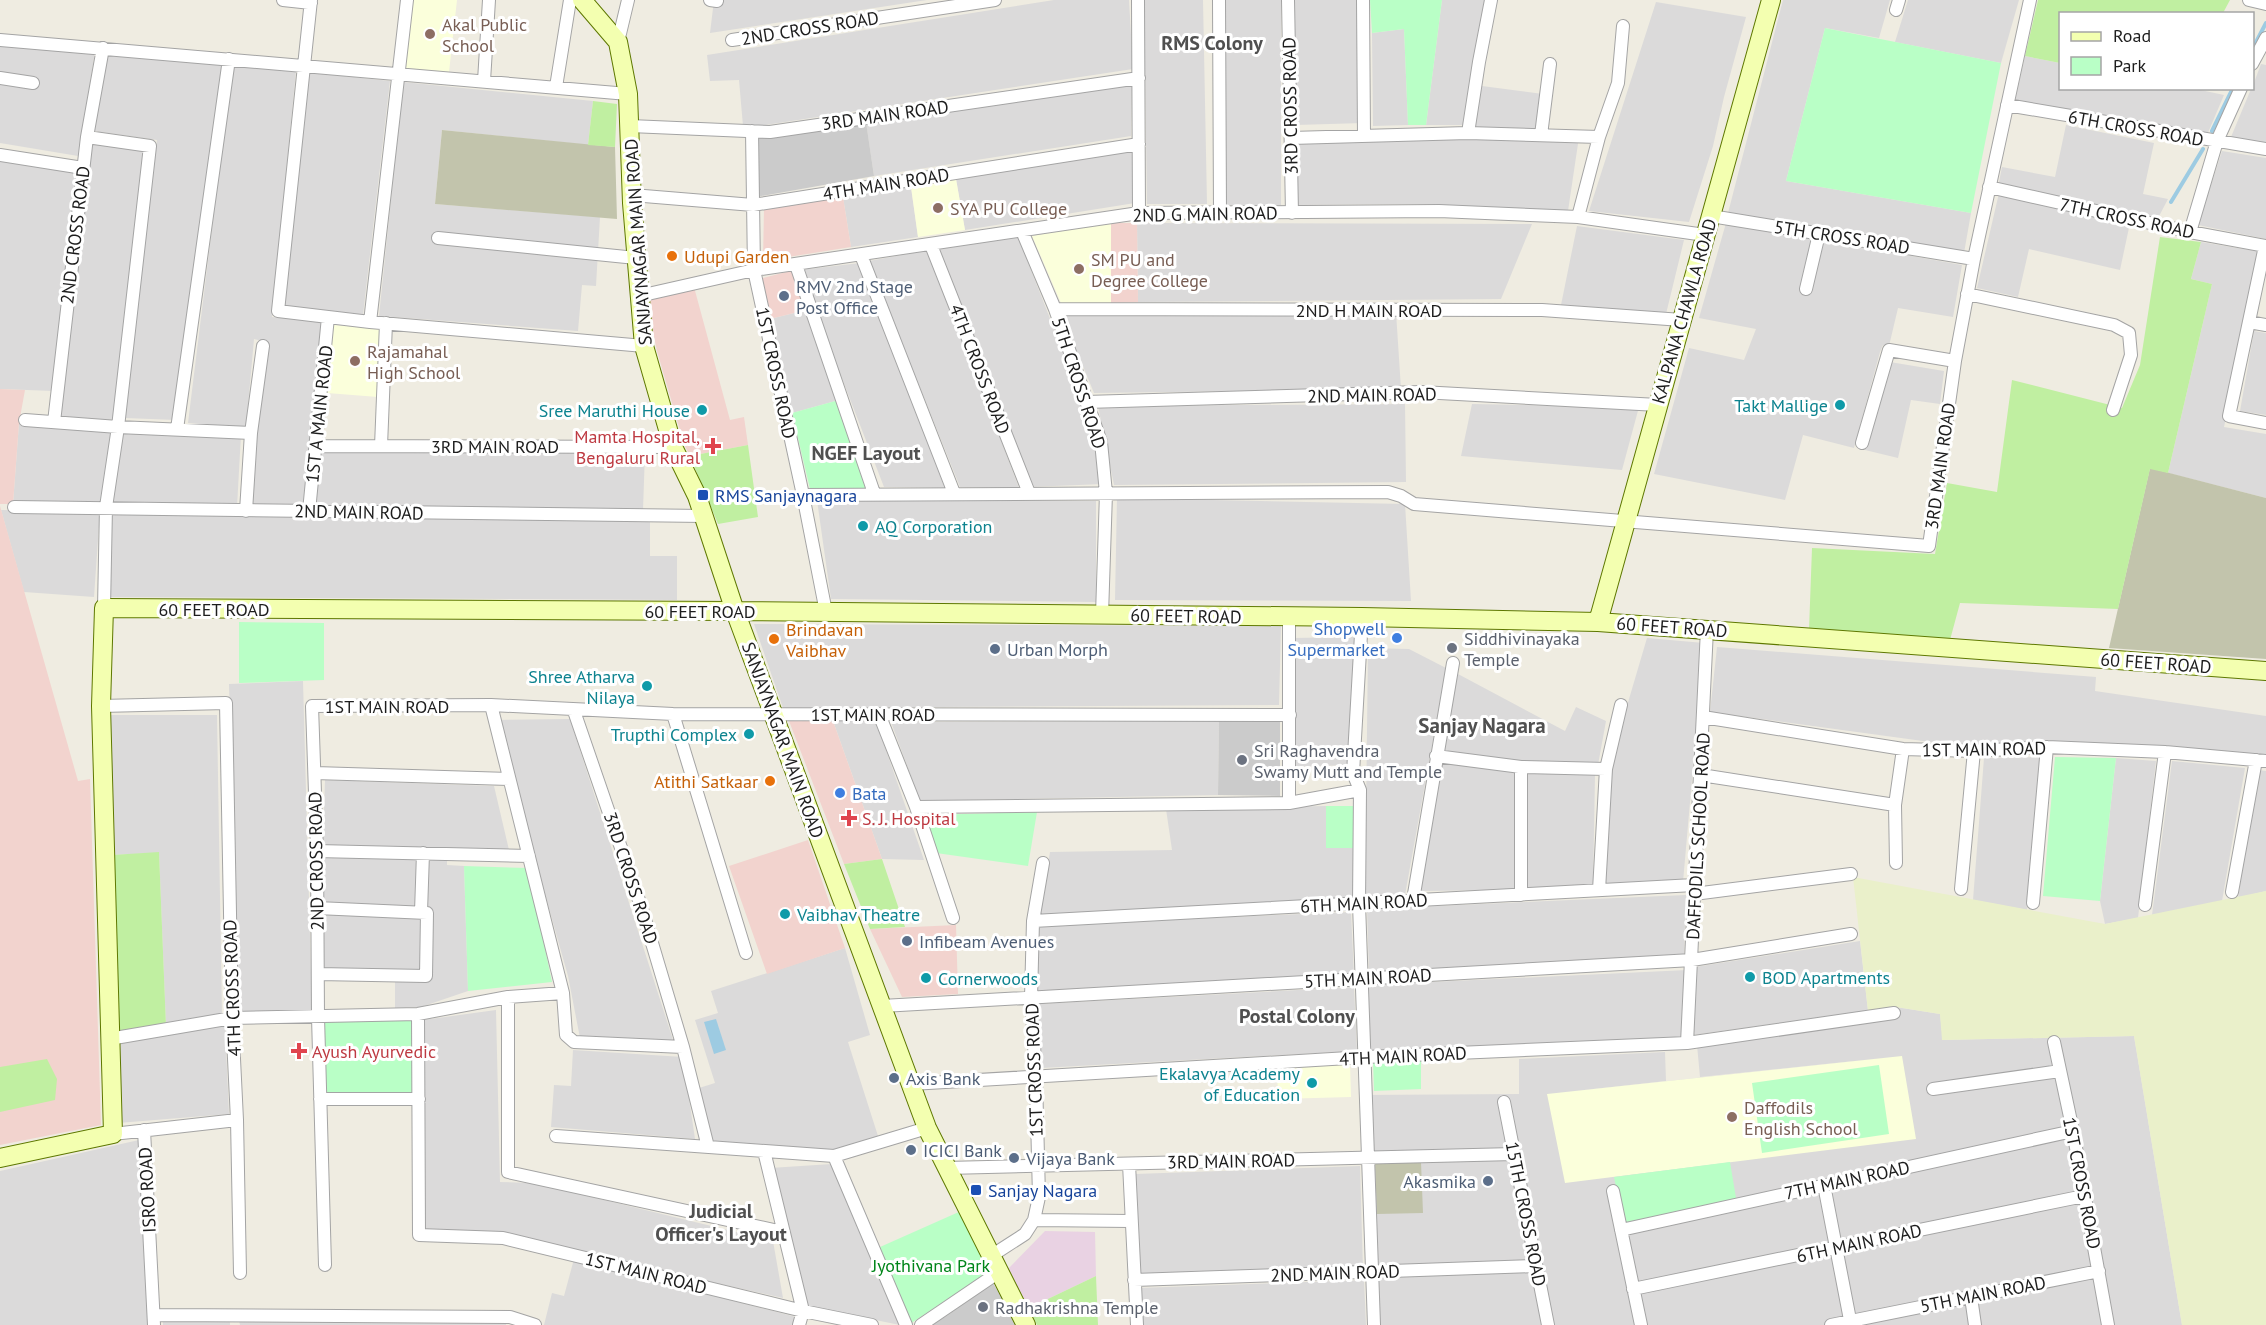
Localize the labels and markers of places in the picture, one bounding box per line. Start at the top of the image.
place label: Akal Public School [442,13,527,57]
marker: Akal Public School [423,27,437,41]
place label: SYA PU College [950,197,1067,220]
marker: SYA PU College [931,201,945,215]
place label: Udupi Garden [684,245,789,268]
place label: SM PU and Degree College [1091,248,1208,292]
marker: Udupi Garden [665,249,679,263]
marker: SM PU and Degree College [1072,262,1086,276]
place label: RMV 2nd Stage Post Office [796,275,913,319]
marker: RMV 2nd Stage Post Office [777,289,791,303]
place label: Rajamahal High School [367,340,461,384]
marker: Rajamahal High School [348,354,362,368]
place label: Takt Mallige [1734,394,1828,417]
marker: Takt Mallige [1833,398,1847,412]
place label: Sree Maruthi House [539,399,690,422]
marker: Sree Maruthi House [695,403,709,417]
place label: Mamta Hospital, Bengaluru Rural [574,425,701,469]
marker: Mamta Hospital, Bengaluru Rural [704,437,722,455]
place label: RMS Sanjaynagara [715,484,857,507]
marker: RMS Sanjaynagara [696,488,710,502]
place label: AQ Corporation [875,515,992,538]
marker: AQ Corporation [856,519,870,533]
place label: Shopwell Supermarket [1287,617,1386,661]
place label: Brindavan Vaibhav [785,618,863,662]
place label: Siddhivinayaka Temple [1464,627,1580,671]
marker: Shopwell Supermarket [1390,631,1404,645]
marker: Brindavan Vaibhav [767,632,781,646]
place label: Urban Morph [1007,638,1108,661]
marker: Siddhivinayaka Temple [1445,641,1459,655]
marker: Urban Morph [988,642,1002,656]
place label: Shree Atharva Nilaya [528,665,635,709]
marker: Shree Atharva Nilaya [640,679,654,693]
place label: Trupthi Complex [611,723,737,746]
marker: Trupthi Complex [742,727,756,741]
place label: Sri Raghavendra Swamy Mutt and Temple [1254,739,1442,783]
marker: Sri Raghavendra Swamy Mutt and Temple [1235,753,1249,767]
place label: Atithi Satkaar [654,770,758,793]
marker: Atithi Satkaar [763,774,777,788]
place label: Bata [852,782,886,805]
marker: Bata [833,786,847,800]
place label: S. J. Hospital [862,807,956,830]
marker: S. J. Hospital [840,809,858,827]
place label: Vaibhav Theatre [796,903,920,926]
marker: Vaibhav Theatre [778,907,792,921]
place label: Infibeam Avenues [919,930,1054,953]
marker: Infibeam Avenues [900,934,914,948]
place label: BOD Apartments [1762,966,1890,989]
place label: Cornerwoods [938,967,1038,990]
marker: BOD Apartments [1743,970,1757,984]
marker: Cornerwoods [919,971,933,985]
place label: Ayush Ayurvedic [312,1040,436,1063]
marker: Ayush Ayurvedic [290,1042,308,1060]
place label: Ekalavya Academy of Education [1159,1062,1301,1106]
place label: Axis Bank [906,1067,981,1090]
marker: Axis Bank [887,1071,901,1085]
marker: Ekalavya Academy of Education [1305,1076,1319,1090]
place label: Daffodils English School [1744,1096,1858,1140]
marker: Daffodils English School [1725,1110,1739,1124]
place label: ICICI Bank [923,1139,1002,1162]
marker: ICICI Bank [904,1143,918,1157]
place label: Vijaya Bank [1025,1147,1115,1170]
marker: Vijaya Bank [1007,1151,1021,1165]
place label: Akasmika [1403,1170,1476,1193]
marker: Akasmika [1481,1174,1495,1188]
place label: Sanjay Nagara [988,1179,1097,1202]
marker: Sanjay Nagara [969,1183,983,1197]
place label: Radhakrishna Temple [995,1296,1159,1319]
marker: Radhakrishna Temple [976,1300,990,1314]

